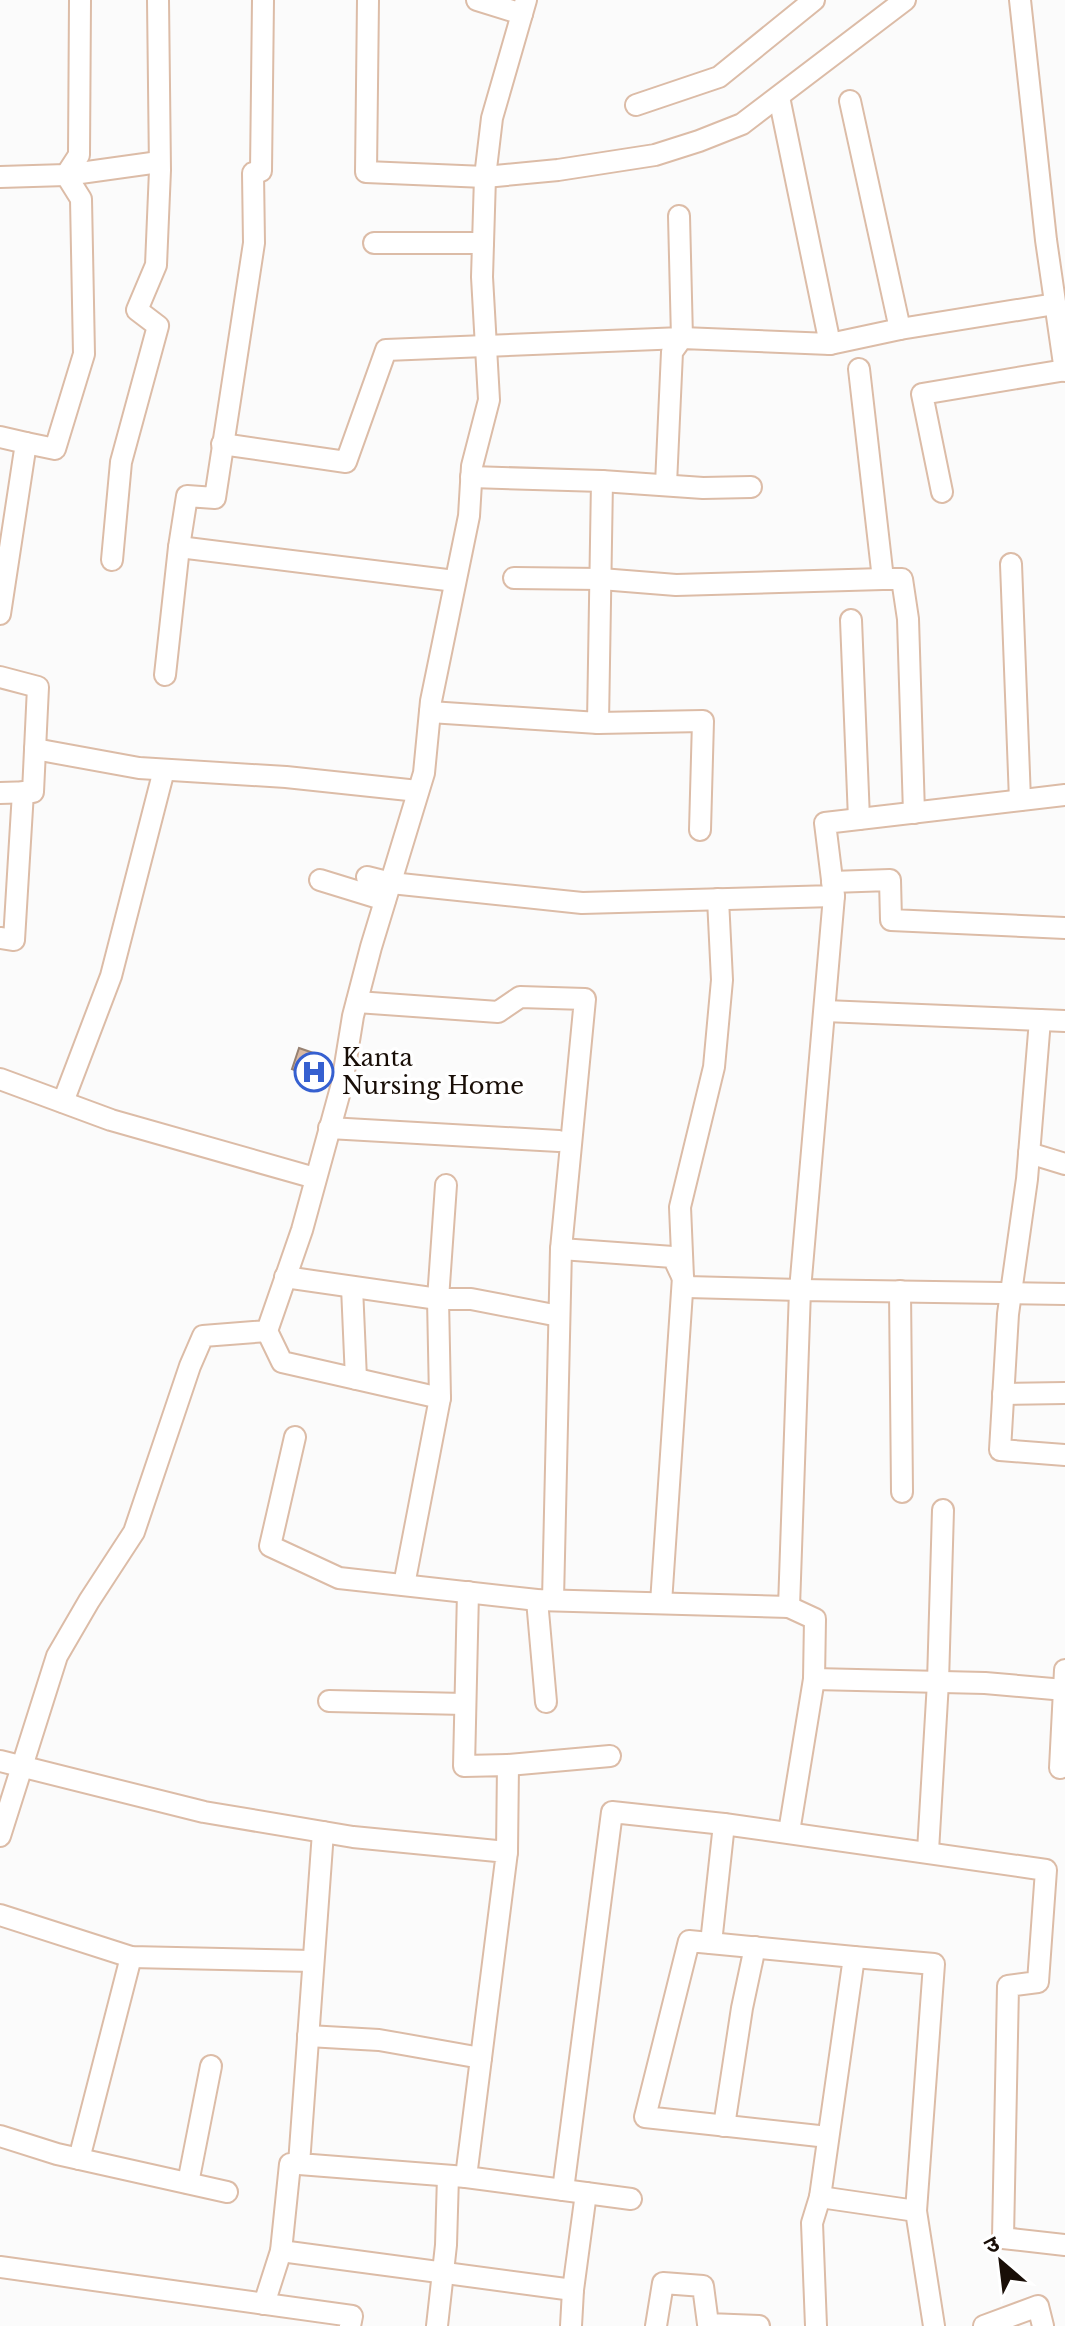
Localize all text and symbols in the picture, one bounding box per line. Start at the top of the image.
place label: Kanta Nursing Home [342,1043,524,1100]
hospital icon: Kanta Nursing Home [293,1051,335,1093]
north arrow [961,2222,1041,2302]
text: उ [980,2229,1005,2260]

